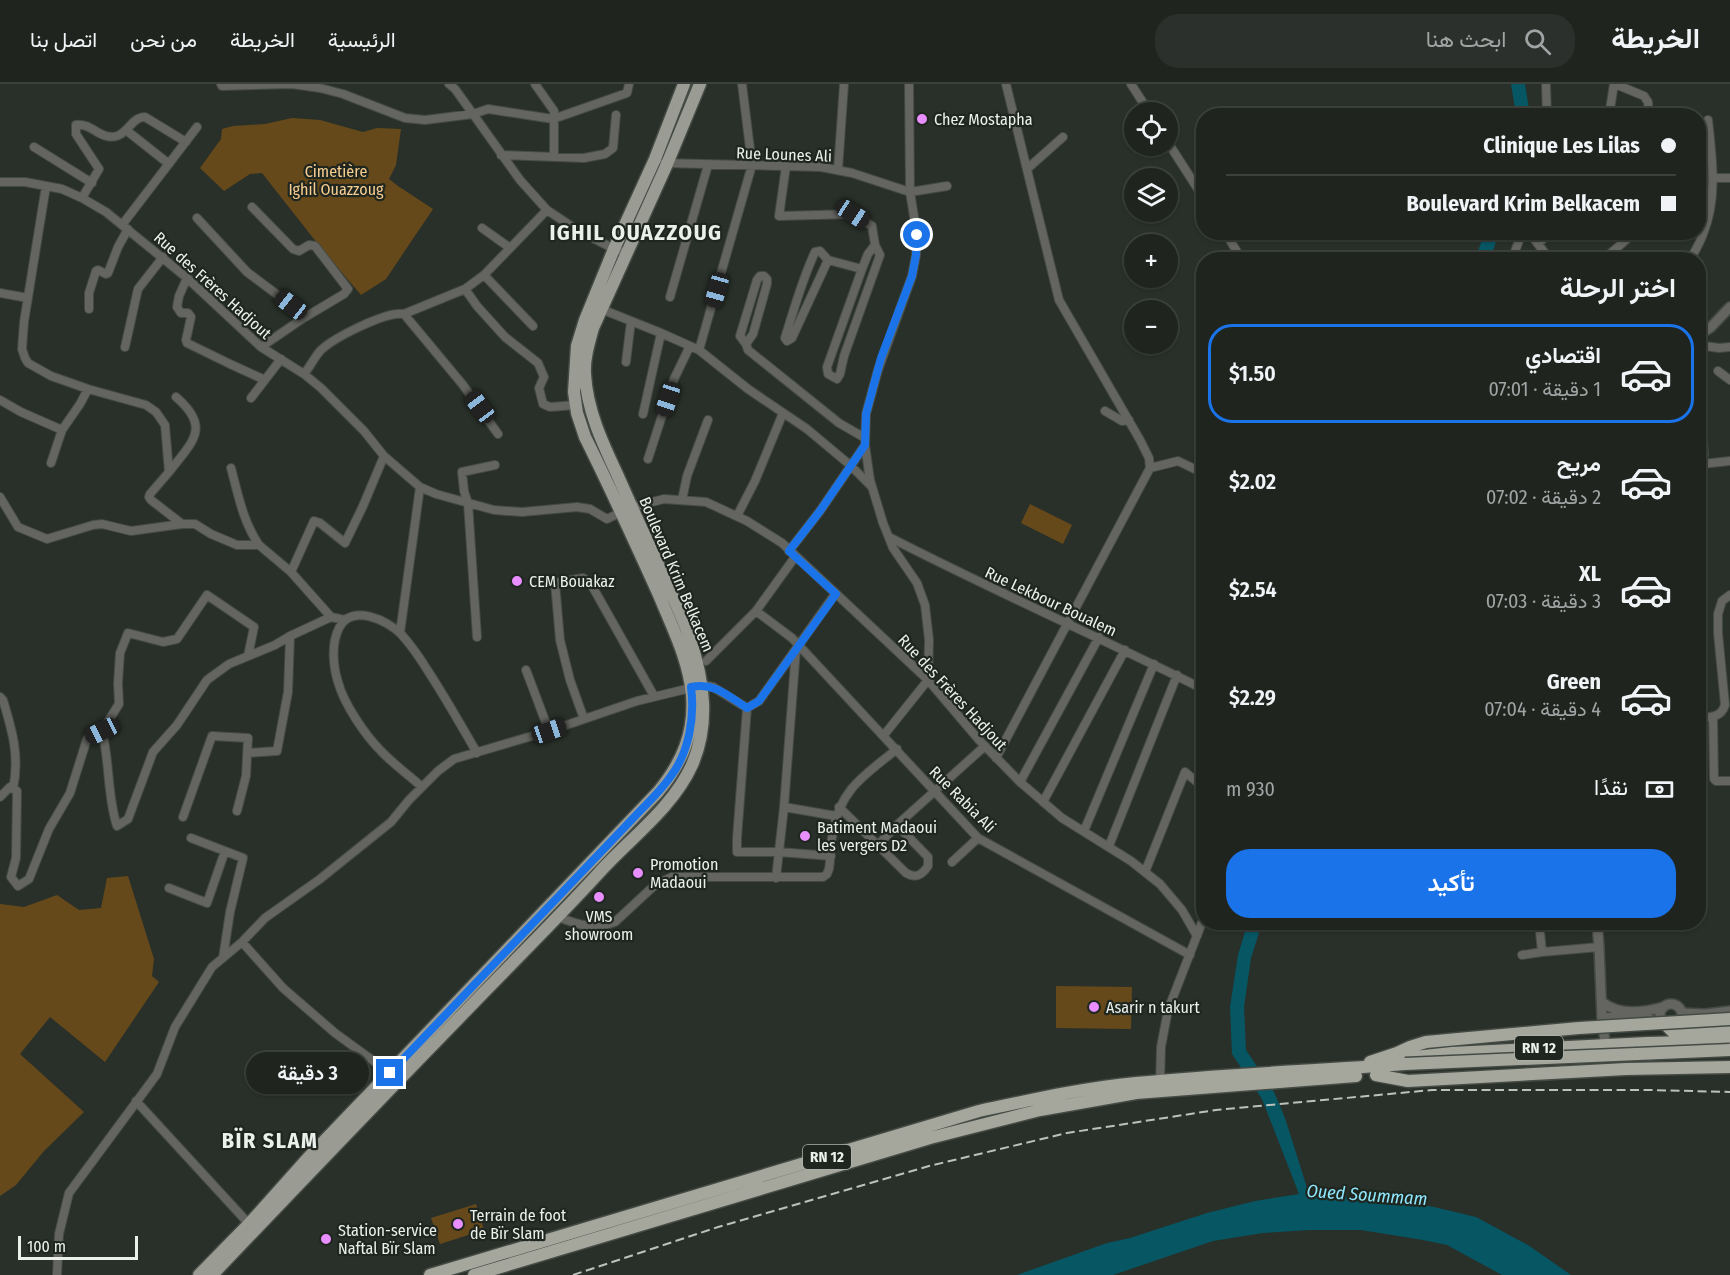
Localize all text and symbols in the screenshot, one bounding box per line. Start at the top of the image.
search box [1155,14,1575,68]
text: الخريطة [1611,22,1700,55]
icon: search [1521,25,1554,58]
text: ابحث هنا [1426,26,1506,53]
text: اتصل بنا [30,27,97,53]
text: من نحن [130,27,197,53]
text: الخريطة [230,27,295,53]
text: الرئيسية [328,27,396,53]
map controls [1124,102,1178,354]
button: locate [1124,102,1178,156]
place label: Chez Mostapha [934,110,1033,129]
marker: Chez Mostapha [915,112,929,126]
text: Clinique Les Lilas [1483,132,1640,159]
street label: Rue Lounes Ali [736,143,832,166]
park label: Cimetière Ighil Ouazzoug [288,162,384,199]
button: layers [1124,168,1178,222]
text: Boulevard Krim Belkacem [1407,190,1640,217]
car [833,197,873,231]
district label: IGHIL OUAZZOUG [549,219,723,246]
route start [903,221,930,248]
street label: Rue des Frères Hadjout [150,228,276,343]
button: + [1124,234,1178,288]
car [703,270,731,310]
text: اختر الرحلة [1560,272,1676,304]
car [271,287,311,323]
button: − [1124,300,1178,354]
text: اقتصادي [1525,342,1601,369]
icon: car [1619,347,1673,401]
text: $1.50 [1229,360,1276,387]
text: 1 دقيقة · 07:01 [1488,377,1601,401]
car [654,379,682,419]
car [462,387,498,427]
text: مريح [1557,450,1601,477]
icon: car [1619,455,1673,509]
text: $2.02 [1229,468,1276,495]
text: 2 دقيقة · 07:02 [1486,485,1601,509]
street label: Boulevard Krim Belkacem [635,494,718,655]
text: XL [1579,560,1601,587]
street label: Rue Lekbour Boualem [982,563,1120,640]
icon: car [1619,563,1673,617]
place label: CEM Bouakaz [529,572,615,591]
marker: CEM Bouakaz [510,574,524,588]
text: $2.54 [1229,576,1277,603]
text: 3 دقيقة · 07:03 [1486,589,1601,613]
street label: Rue des Frères Hadjout [894,631,1012,755]
text: Green [1547,668,1601,695]
icon: car [1619,671,1673,725]
text: $2.29 [1229,684,1276,711]
text: 4 دقيقة · 07:04 [1484,697,1601,721]
car [82,715,122,747]
car [529,717,569,745]
street label: Rue Rabia Ali [926,762,1000,836]
icon: cash [1643,773,1676,806]
text: نقدًا [1594,774,1628,801]
text: 930 m [1226,777,1275,801]
place label: Batiment Madaoui les vergers D2 [817,818,937,855]
marker: Batiment Madaoui les vergers D2 [798,829,812,843]
button: تأكيد [1226,849,1676,918]
place label: Promotion Madaoui [650,855,718,892]
marker: Promotion Madaoui [631,866,645,880]
marker: VMS showroom [592,890,606,904]
place label: VMS showroom [565,907,633,944]
place label: Asarir n takurt [1106,998,1200,1017]
marker: Asarir n takurt [1087,1000,1101,1014]
road number: RN 12 [1515,1036,1563,1060]
callout: 3 دقيقة [246,1052,369,1094]
route end [376,1059,403,1086]
text: 3 دقيقة [277,1061,338,1085]
district label: BÏR SLAM [222,1127,318,1154]
road number: RN 12 [803,1145,851,1169]
water label: Oued Soummam [1306,1180,1428,1210]
place label: Terrain de foot de Bïr Slam [470,1206,567,1243]
marker: Terrain de foot de Bïr Slam [451,1217,465,1231]
place label: Station-service Naftal Bïr Slam [338,1221,437,1258]
marker: Station-service Naftal Bïr Slam [319,1232,333,1246]
scale bar [18,1233,138,1260]
text: 100 m [27,1237,66,1256]

